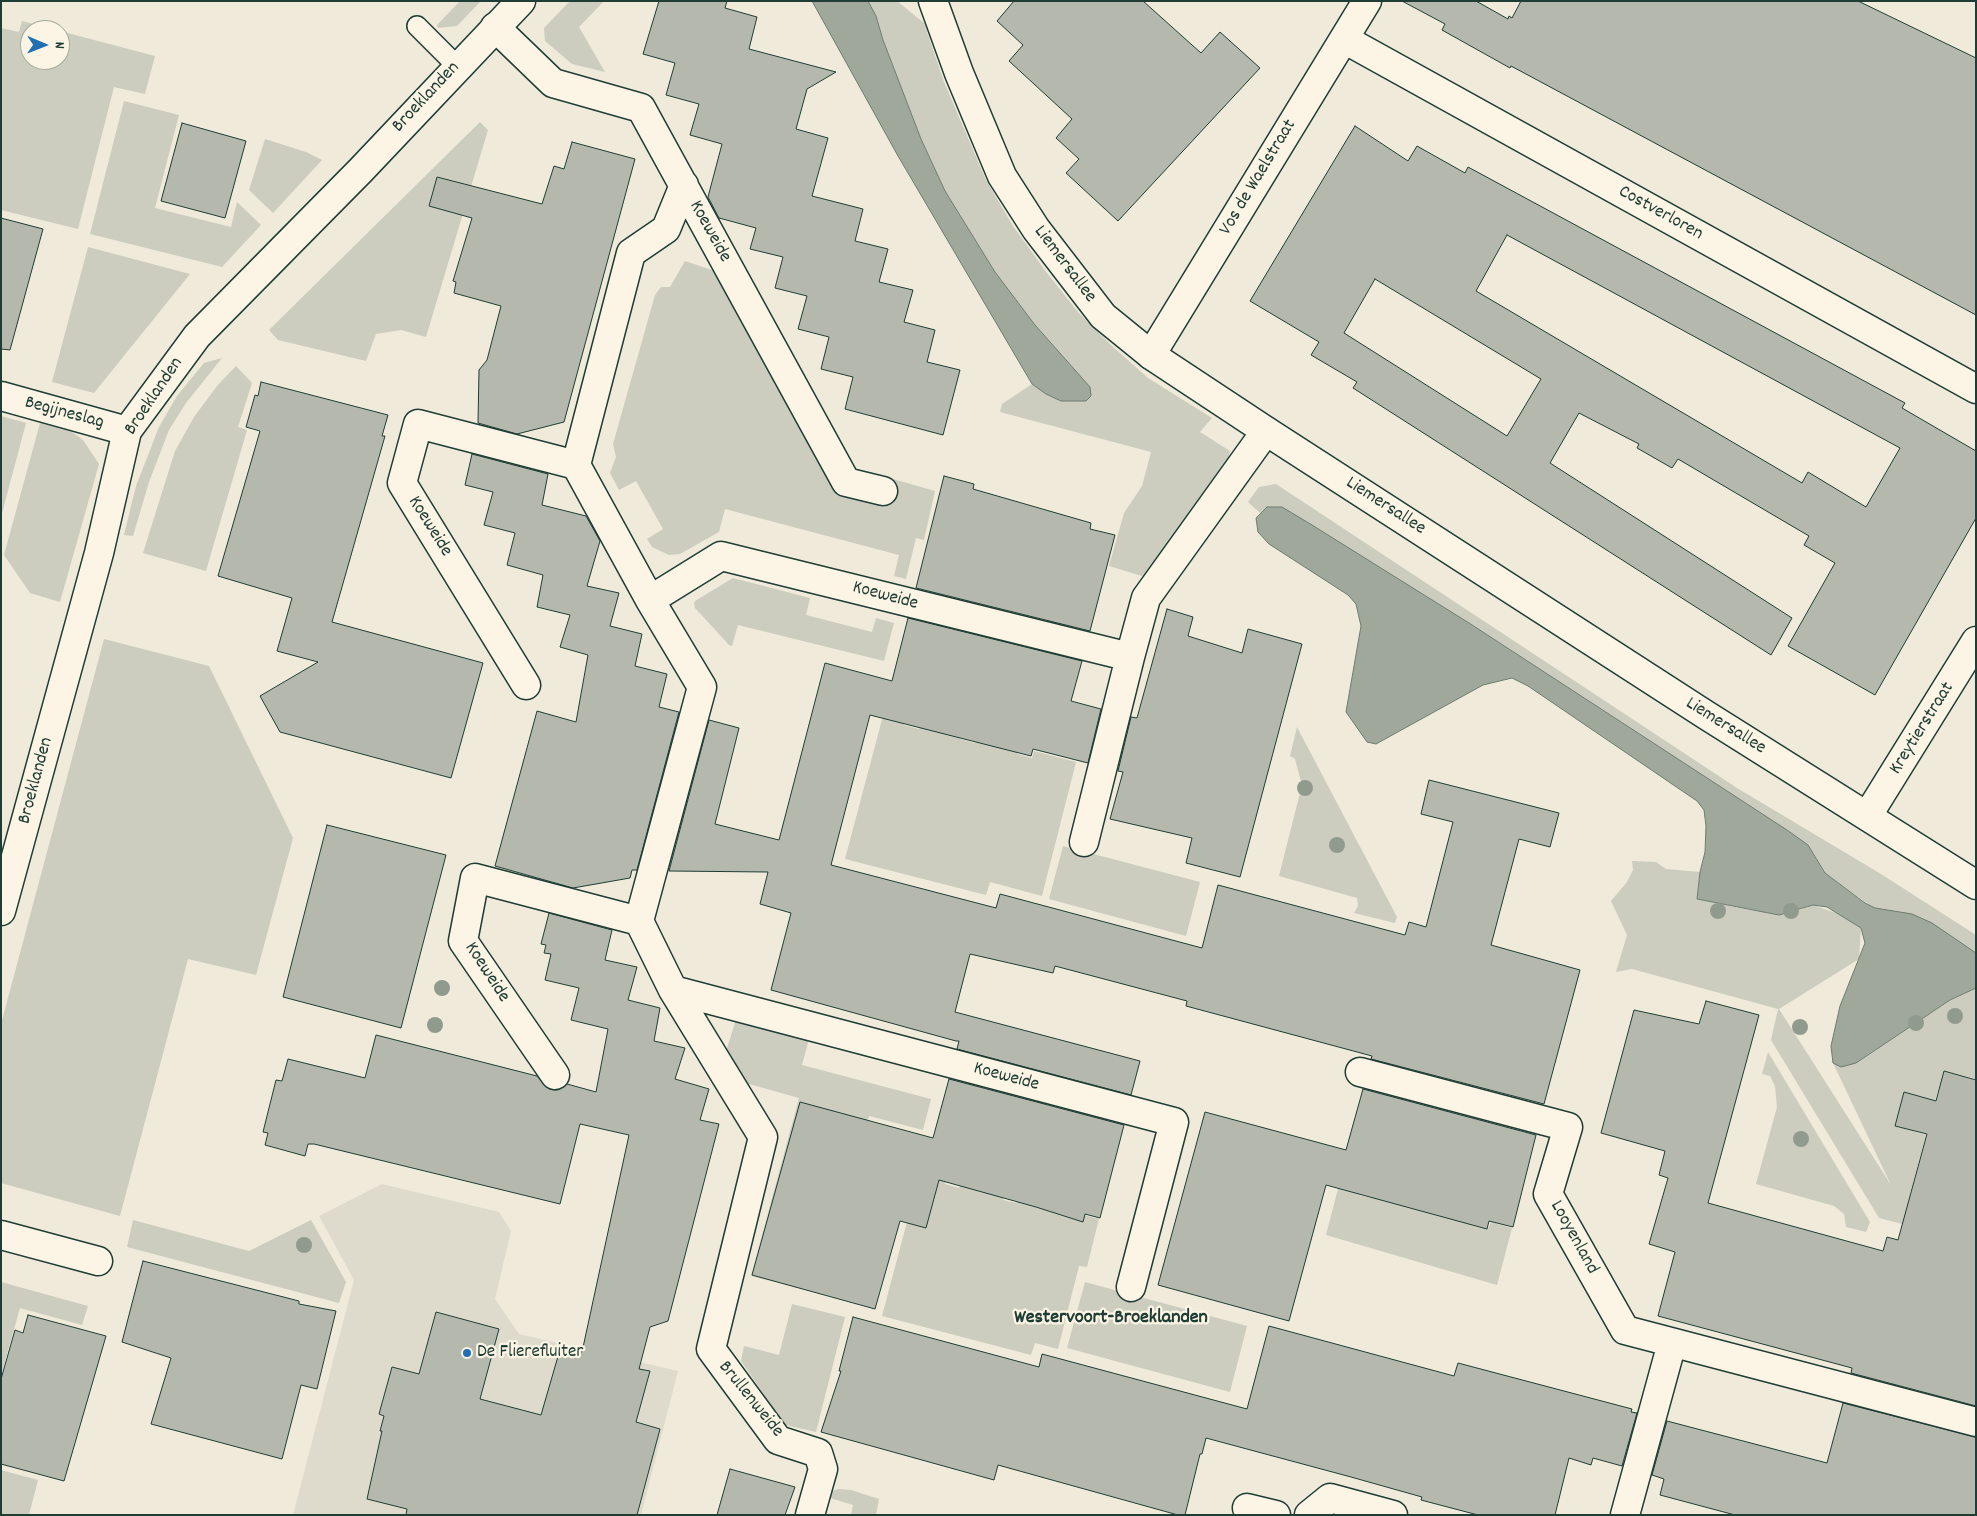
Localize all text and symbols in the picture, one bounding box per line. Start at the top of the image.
north arrow [20,20,70,70]
text: N [49,42,69,49]
street label: Broeklanden [388,58,466,138]
street label: Vos de Waelstraat [1215,116,1303,240]
street label: Costverloren [1614,181,1706,247]
street label: Koeweide [683,197,735,267]
street label: Liemersallee [1028,222,1100,308]
street label: Broeklanden [121,354,189,440]
street label: Begijneslag [22,393,106,435]
street label: Liemersallee [1341,473,1429,541]
street label: Koeweide [402,493,456,561]
street label: Koeweide [850,577,920,617]
street label: Kreytierstraat [1886,679,1960,779]
street label: Liemersallee [1680,693,1770,761]
street label: Broeklanden [14,735,60,827]
street label: Koeweide [458,939,514,1007]
street label: Koeweide [971,1058,1041,1098]
street label: Looyenland [1543,1197,1603,1279]
district label: Westervoort-Broeklanden [1014,1307,1208,1331]
place label: De Flierefluiter [477,1342,583,1364]
marker: De Flierefluiter [461,1347,473,1359]
street label: Brullenweide [712,1357,788,1443]

